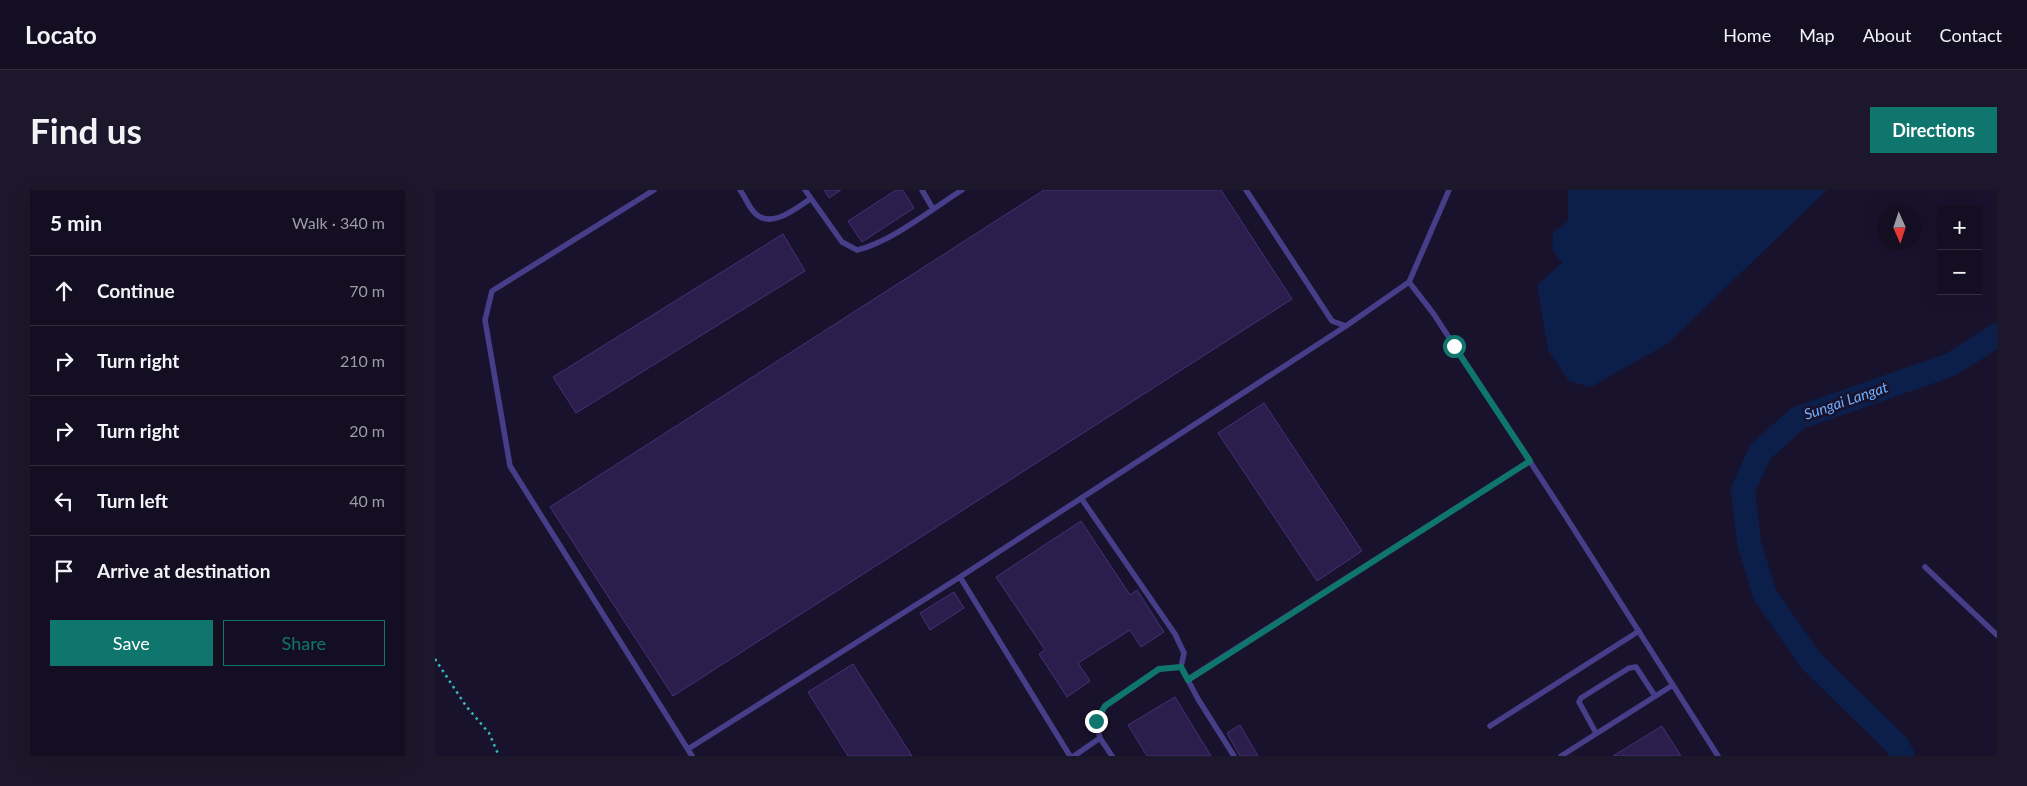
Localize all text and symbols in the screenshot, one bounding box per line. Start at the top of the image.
text: Locato [25,20,97,49]
text: Home [1723,24,1771,46]
text: Map [1799,24,1835,46]
text: About [1863,24,1912,46]
text: Contact [1940,24,2002,46]
button: Directions [1870,107,1997,153]
text: Find us [30,109,142,151]
north arrow [1877,205,1922,250]
map controls [1937,205,1982,295]
button: + [1937,205,1982,250]
text: 5 min [50,210,102,235]
text: Walk · 340 m [292,213,385,232]
button: − [1937,250,1982,295]
icon: ahead [50,277,78,305]
text: Continue [97,279,175,302]
text: 70 m [349,281,385,300]
route start [1443,335,1466,358]
icon: right [50,347,78,375]
text: Turn right [97,349,179,372]
text: 210 m [340,351,385,370]
water label: Sungai Langat [1801,377,1891,423]
icon: right [50,417,78,445]
text: Turn right [97,419,179,442]
text: 20 m [349,421,385,440]
icon: left [50,487,78,515]
text: Turn left [97,489,168,512]
text: 40 m [349,491,385,510]
icon: arrive [50,557,78,585]
text: Arrive at destination [97,559,270,582]
button: Save [50,620,213,666]
button: Share [223,620,385,666]
route end [1085,710,1108,733]

